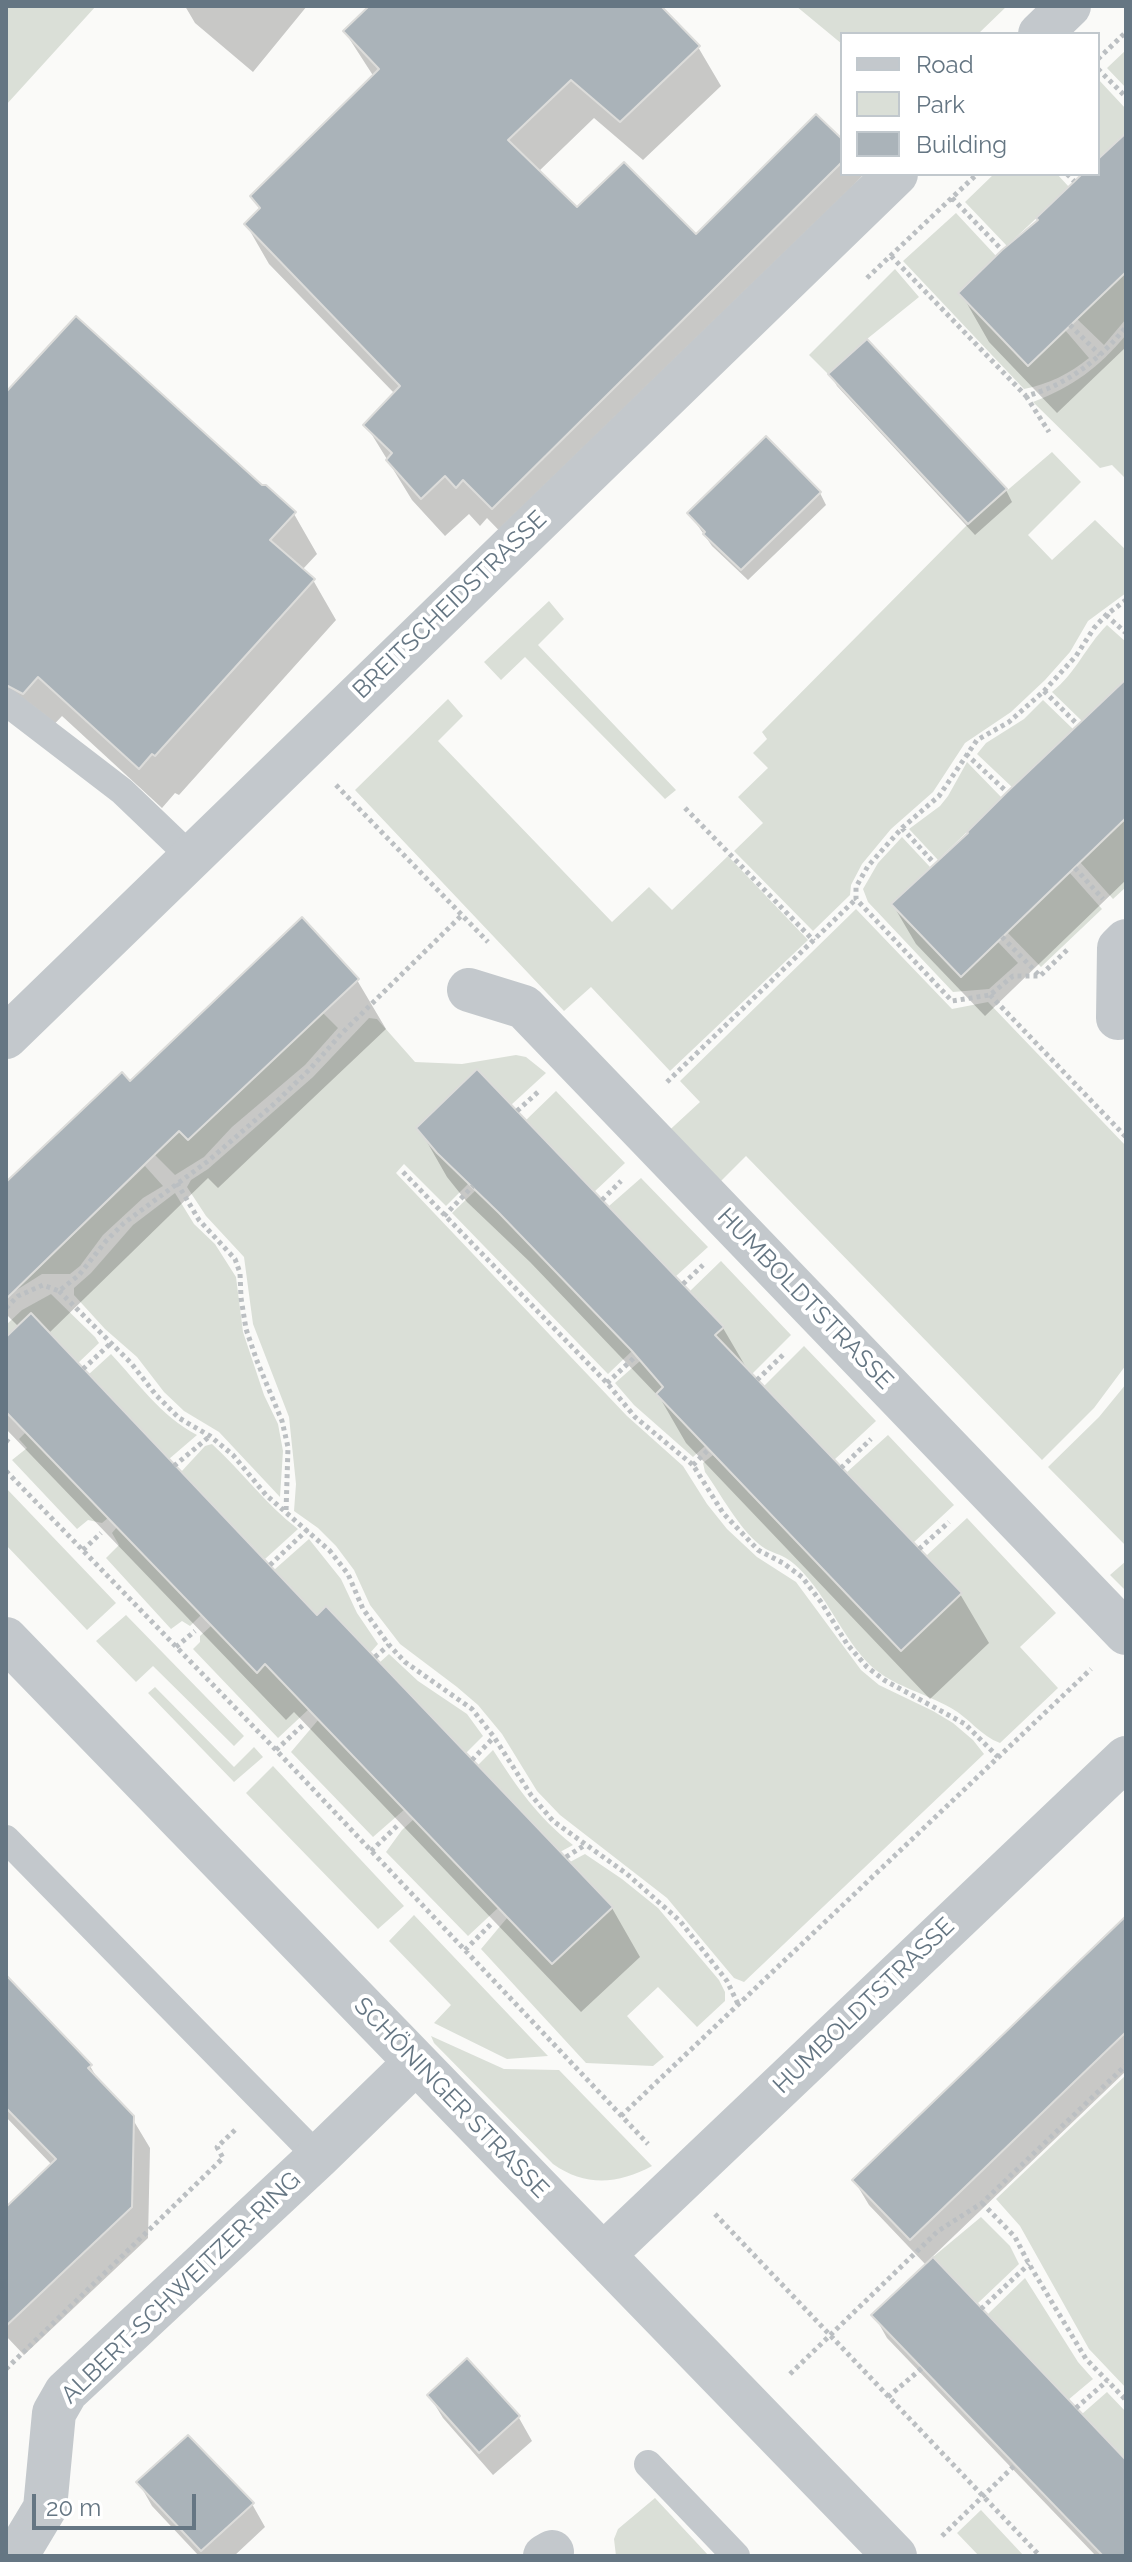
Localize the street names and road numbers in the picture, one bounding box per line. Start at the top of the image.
street label: BREITSCHEIDSTRASSE [347,505,553,705]
street label: HUMBOLDTSTRASSE [711,1202,899,1396]
street label: HUMBOLDTSTRASSE [767,1912,961,2100]
street label: SCHÖNINGER STRASSE [348,1992,554,2204]
street label: ALBERT-SCHWEITZER-RING [55,2166,307,2410]

